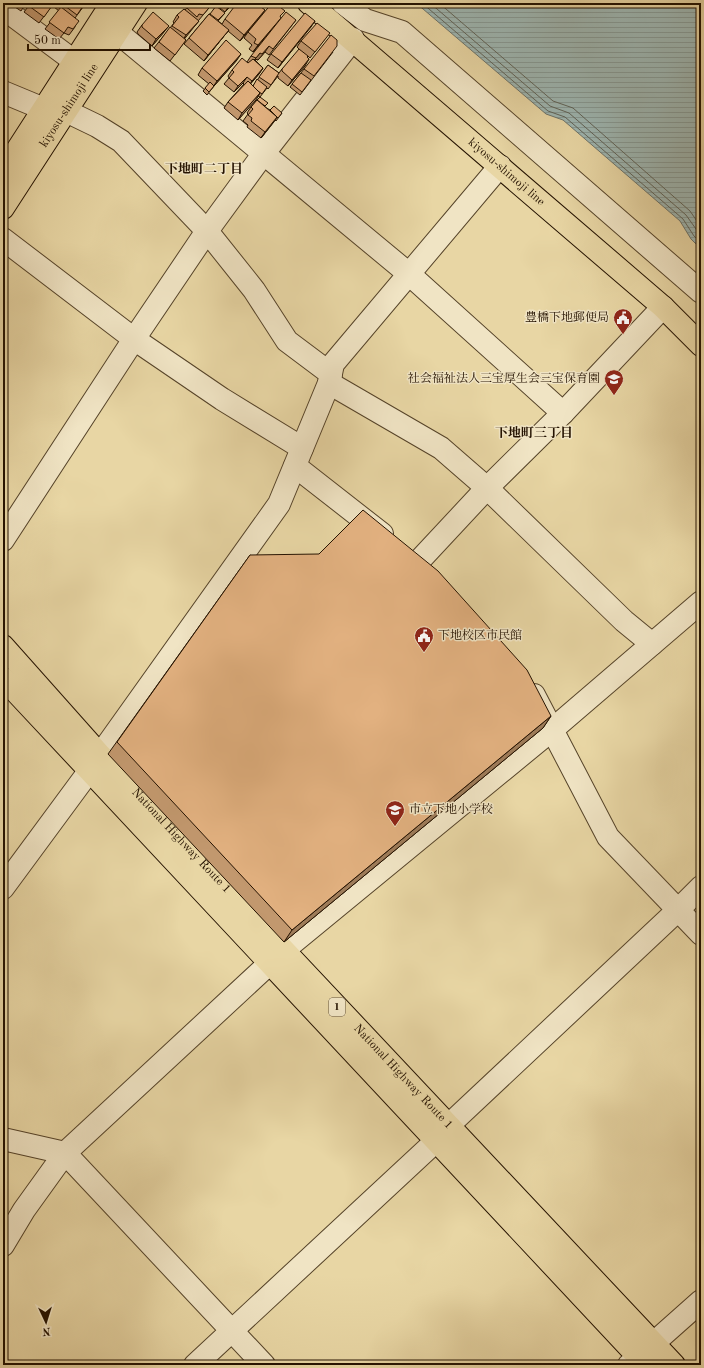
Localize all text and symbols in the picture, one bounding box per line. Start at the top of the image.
scale bar [28,26,150,52]
text: 50 m [34,34,61,47]
street label: kiyosu-shimoji line [38,61,101,150]
street label: kiyosu-shimoji line [466,136,547,209]
district label: 下地町二丁目 [165,162,243,176]
public building icon: 豊橋下地郵便局 [612,307,634,335]
place label: 豊橋下地郵便局 [525,310,609,324]
school or university icon: 社会福祉法人三宝厚生会三宝保育園 [603,368,625,396]
place label: 社会福祉法人三宝厚生会三宝保育園 [408,371,600,385]
district label: 下地町三丁目 [495,426,573,440]
public building icon: 下地校区市民館 [413,625,435,653]
place label: 下地校区市民館 [438,628,522,642]
street label: National Highway Route 1 [129,786,233,896]
school or university icon: 市立下地小学校 [384,799,406,827]
place label: 市立下地小学校 [409,802,493,816]
road number: 1 [329,998,345,1016]
street label: National Highway Route 1 [351,1022,455,1132]
north arrow [26,1302,66,1342]
text: N [41,1325,51,1336]

